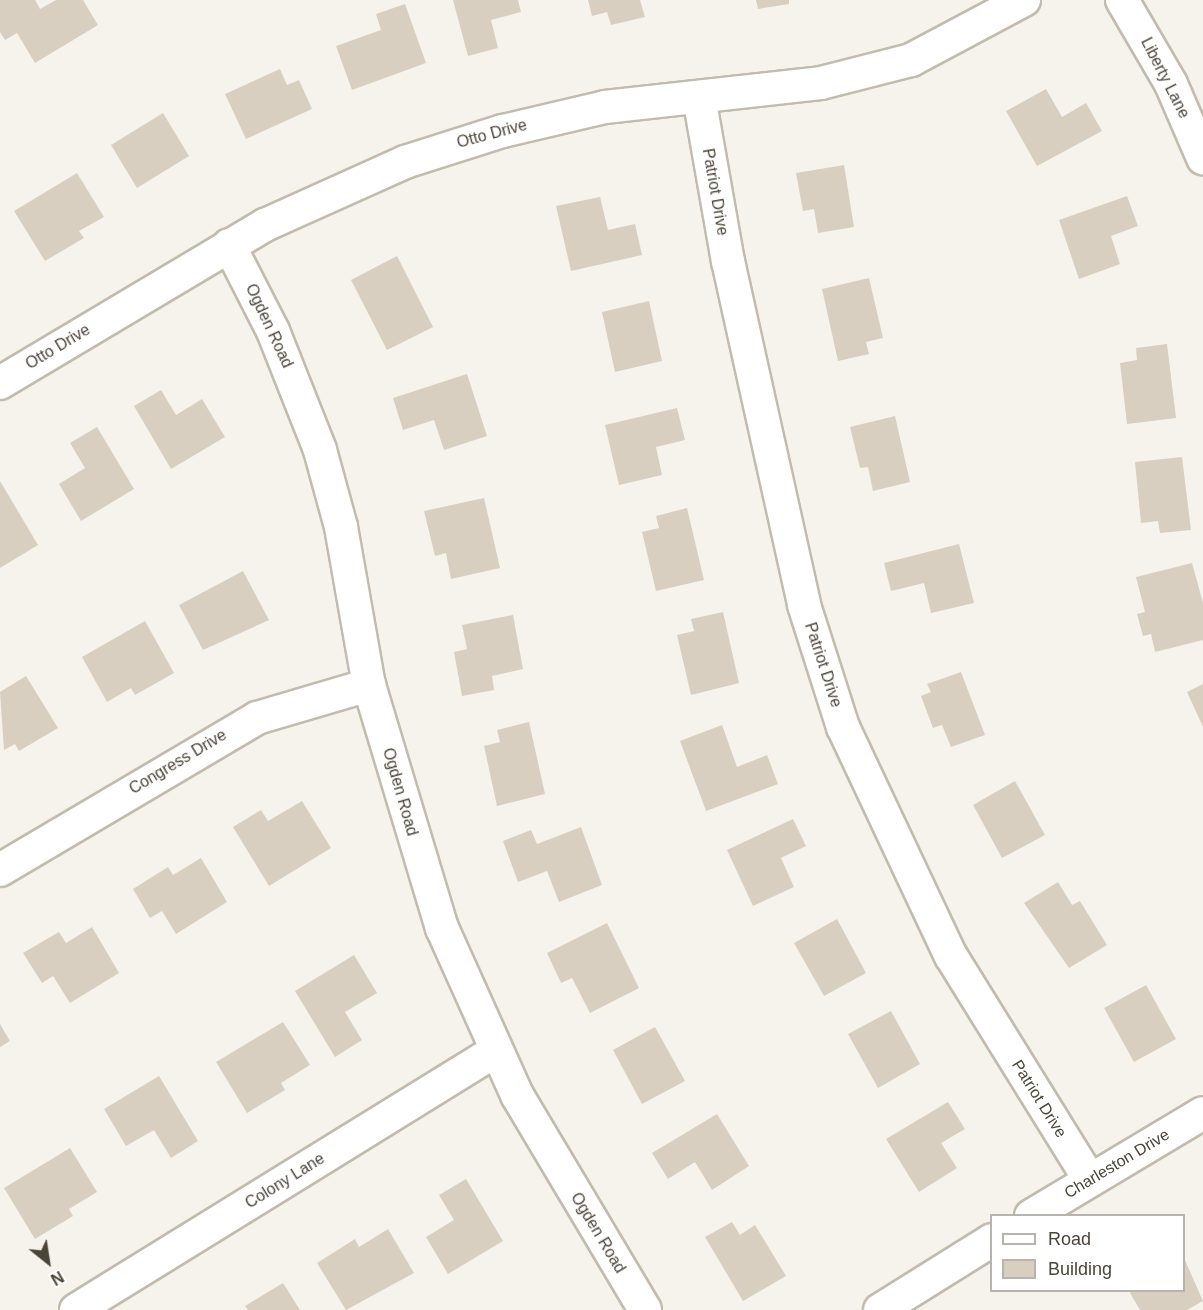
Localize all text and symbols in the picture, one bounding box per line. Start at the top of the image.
street label: Liberty Lane [1136,34,1194,122]
street label: Otto Drive [455,115,529,153]
street label: Patriot Drive [698,147,732,237]
street label: Ogden Road [241,281,297,371]
street label: Otto Drive [22,320,94,374]
street label: Patriot Drive [800,620,846,710]
street label: Congress Drive [126,725,230,799]
street label: Ogden Road [378,746,422,838]
street label: Patriot Drive [1008,1057,1070,1141]
street label: Charleston Drive [1061,1125,1173,1203]
street label: Colony Lane [242,1149,328,1213]
street label: Ogden Road [566,1189,630,1277]
legend [990,1214,1185,1292]
text: Road [1048,1229,1091,1249]
north arrow [18,1232,78,1292]
text: Building [1048,1259,1112,1279]
text: N [48,1268,67,1288]

